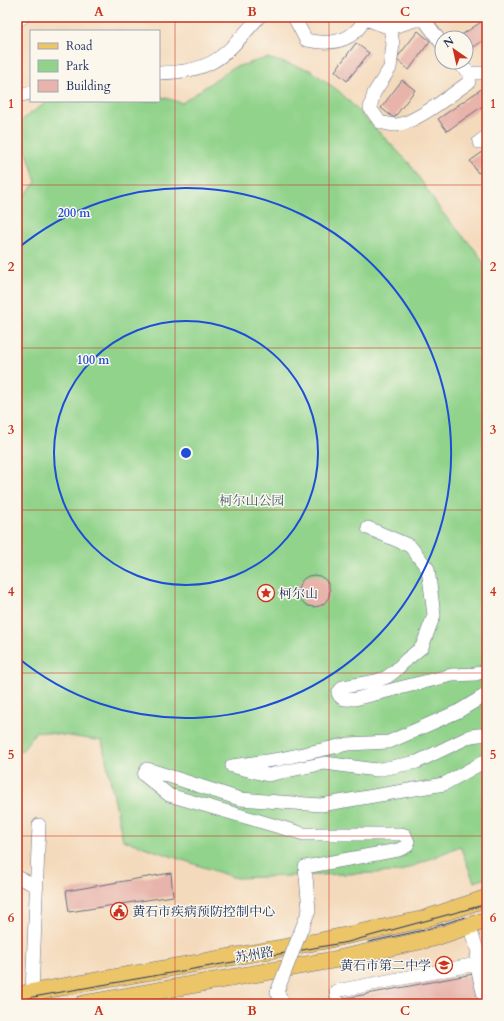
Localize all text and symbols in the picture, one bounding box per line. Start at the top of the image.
text: A [94,3,104,21]
text: B [247,3,257,21]
text: C [400,3,410,21]
legend [30,30,160,102]
north arrow [434,30,474,70]
text: N [441,33,457,51]
text: Road [66,38,93,54]
text: Park [66,58,90,74]
text: Building [66,78,111,94]
text: 1 [8,95,14,113]
text: 1 [490,95,496,113]
text: 200 m [58,205,91,221]
text: 2 [8,258,15,276]
text: 2 [490,258,497,276]
text: 100 m [77,352,110,368]
text: 3 [8,421,15,439]
text: 3 [490,421,497,439]
centre of rings [179,446,193,460]
park label: 柯尔山公园 [219,492,285,510]
text: 4 [8,583,15,601]
place icon: 柯尔山 [256,583,276,603]
text: 4 [490,583,497,601]
place label: 柯尔山 [279,585,318,603]
text: 5 [8,746,14,764]
text: 5 [490,746,496,764]
public building icon: 黄石市疾病预防控制中心 [109,901,129,921]
place label: 黄石市疾病预防控制中心 [132,903,275,921]
text: 6 [8,909,15,927]
text: 6 [490,909,497,927]
street label: 苏州路 [233,943,275,967]
school or university icon: 黄石市第二中学 [434,955,454,975]
place label: 黄石市第二中学 [340,957,431,975]
text: A [94,1002,104,1020]
text: B [247,1002,257,1020]
text: C [400,1002,410,1020]

